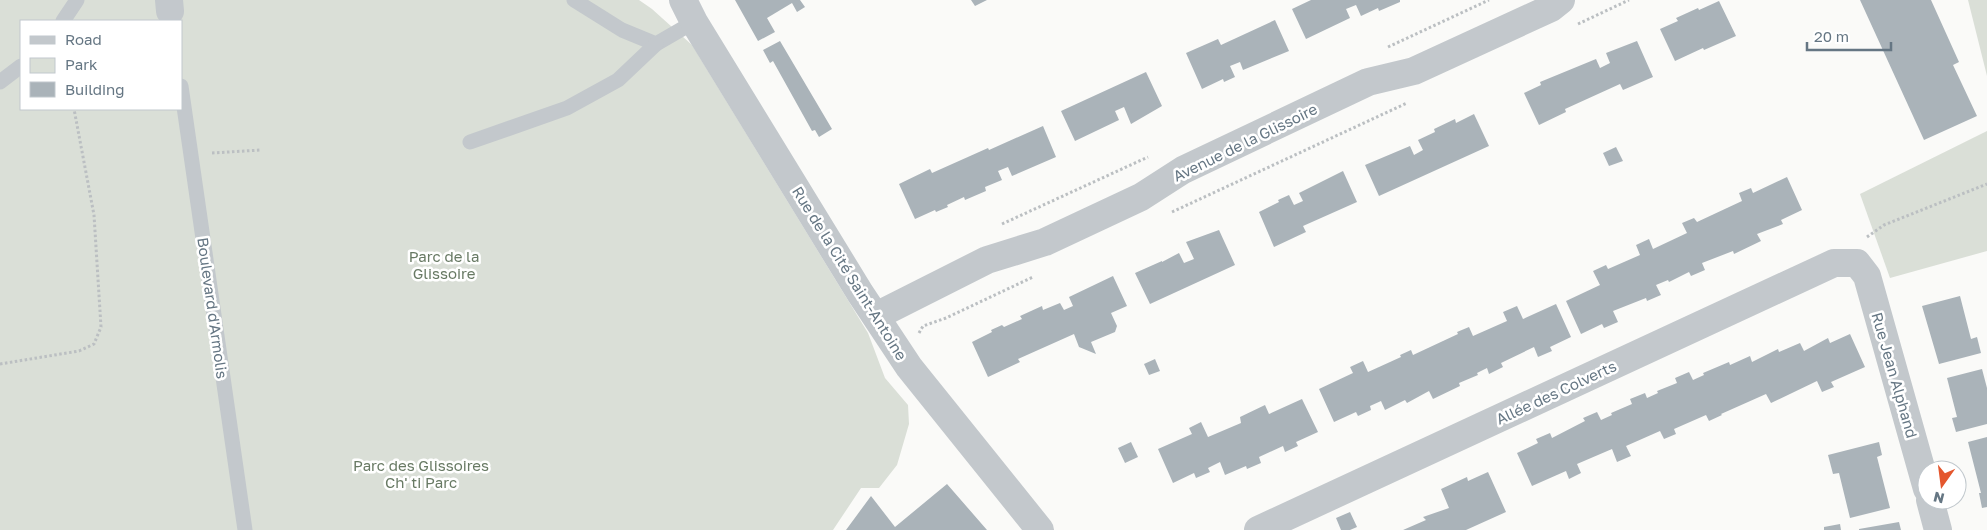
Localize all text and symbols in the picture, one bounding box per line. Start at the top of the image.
legend [20,20,182,110]
scale bar [1807,20,1891,52]
text: 20 m [1814,27,1849,45]
text: Road [65,30,102,48]
text: Park [65,55,98,73]
text: Building [65,80,125,98]
street label: Avenue de la Glissoire [1170,99,1320,185]
street label: Rue de la Cité Saint-Antoine [789,183,911,363]
street label: Boulevard d'Armolis [194,236,232,380]
park label: Parc de la Glissoire [409,247,479,282]
street label: Rue Jean Alphand [1868,310,1922,440]
street label: Allée des Colverts [1493,356,1619,428]
park label: Parc des Glissoires Ch' ti Parc [353,456,489,491]
north arrow [1917,460,1967,510]
text: N [1932,489,1946,508]

